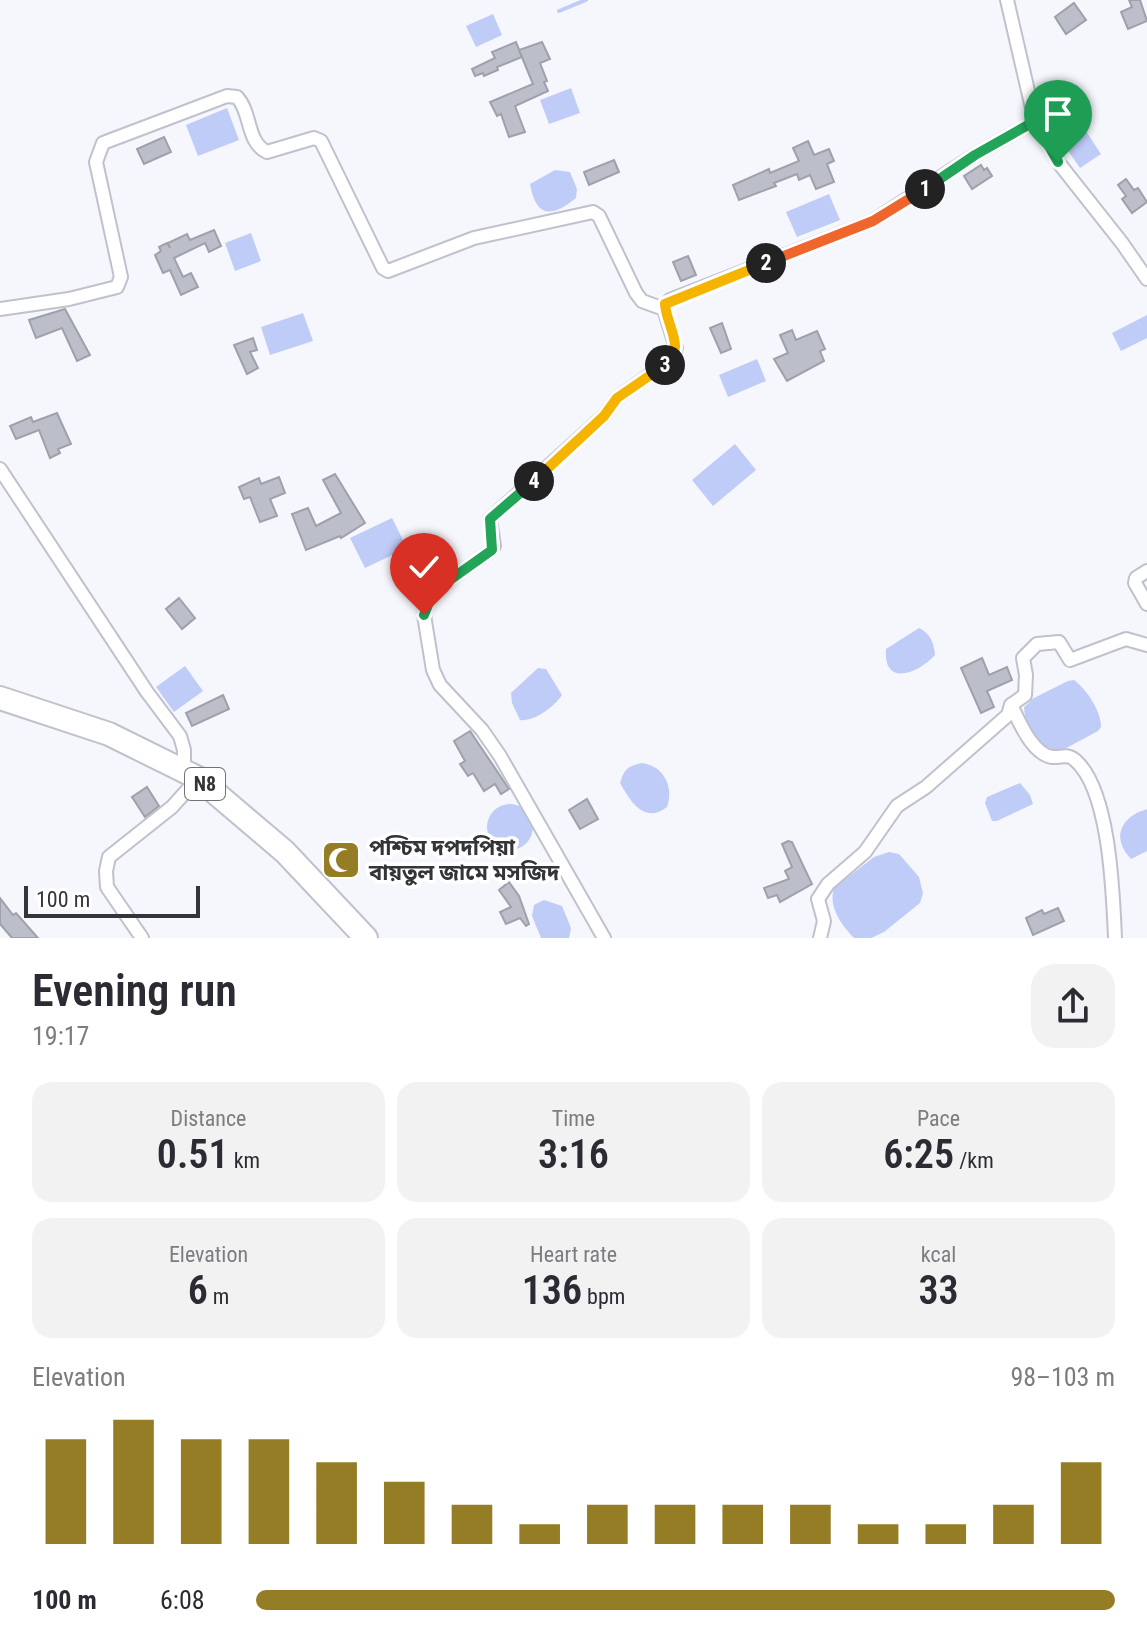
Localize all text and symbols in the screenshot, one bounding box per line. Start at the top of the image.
pin [1024,80,1092,162]
icon: arrive [1036,92,1080,136]
pin: 1 [905,169,945,209]
text: 1 [919,176,931,201]
pin: 2 [746,243,786,283]
text: 2 [760,250,772,275]
pin: 3 [645,345,685,385]
text: 3 [659,352,671,377]
pin: 4 [514,461,554,501]
text: 4 [528,468,540,493]
pin [390,533,458,615]
icon: check [402,545,446,589]
road number: N8 [185,768,225,800]
place label: পশ্চিম দপদপিয়া বায়তুল জামে মসজিদ [368,835,560,886]
mosque icon: পশ্চিম দপদপিয়া বায়তুল জামে মসজিদ [320,839,362,881]
scale bar [24,882,200,918]
text: 100 m [36,887,90,912]
button: share [1031,964,1115,1048]
text: Evening run [32,965,237,1017]
text: 19:17 [32,1021,89,1051]
text: Distance [171,1106,246,1131]
text: Time [552,1106,595,1131]
text: Pace [917,1106,960,1131]
text: 0.51 [157,1131,229,1178]
text: 3:16 [538,1131,609,1178]
text: 6:25 [883,1131,954,1178]
text: km [229,1148,260,1173]
text: /km [954,1148,994,1173]
text: Elevation [169,1242,248,1267]
text: Heart rate [530,1242,617,1267]
text: kcal [921,1242,956,1267]
text: 6 [188,1267,208,1314]
text: 136 [522,1267,582,1314]
text: 33 [918,1267,959,1314]
text: m [208,1284,229,1309]
text: bpm [582,1284,625,1309]
text: Elevation [32,1362,126,1392]
text: 98–103 m [1010,1362,1115,1392]
text: 100 m [32,1585,97,1615]
text: 6:08 [160,1585,205,1615]

